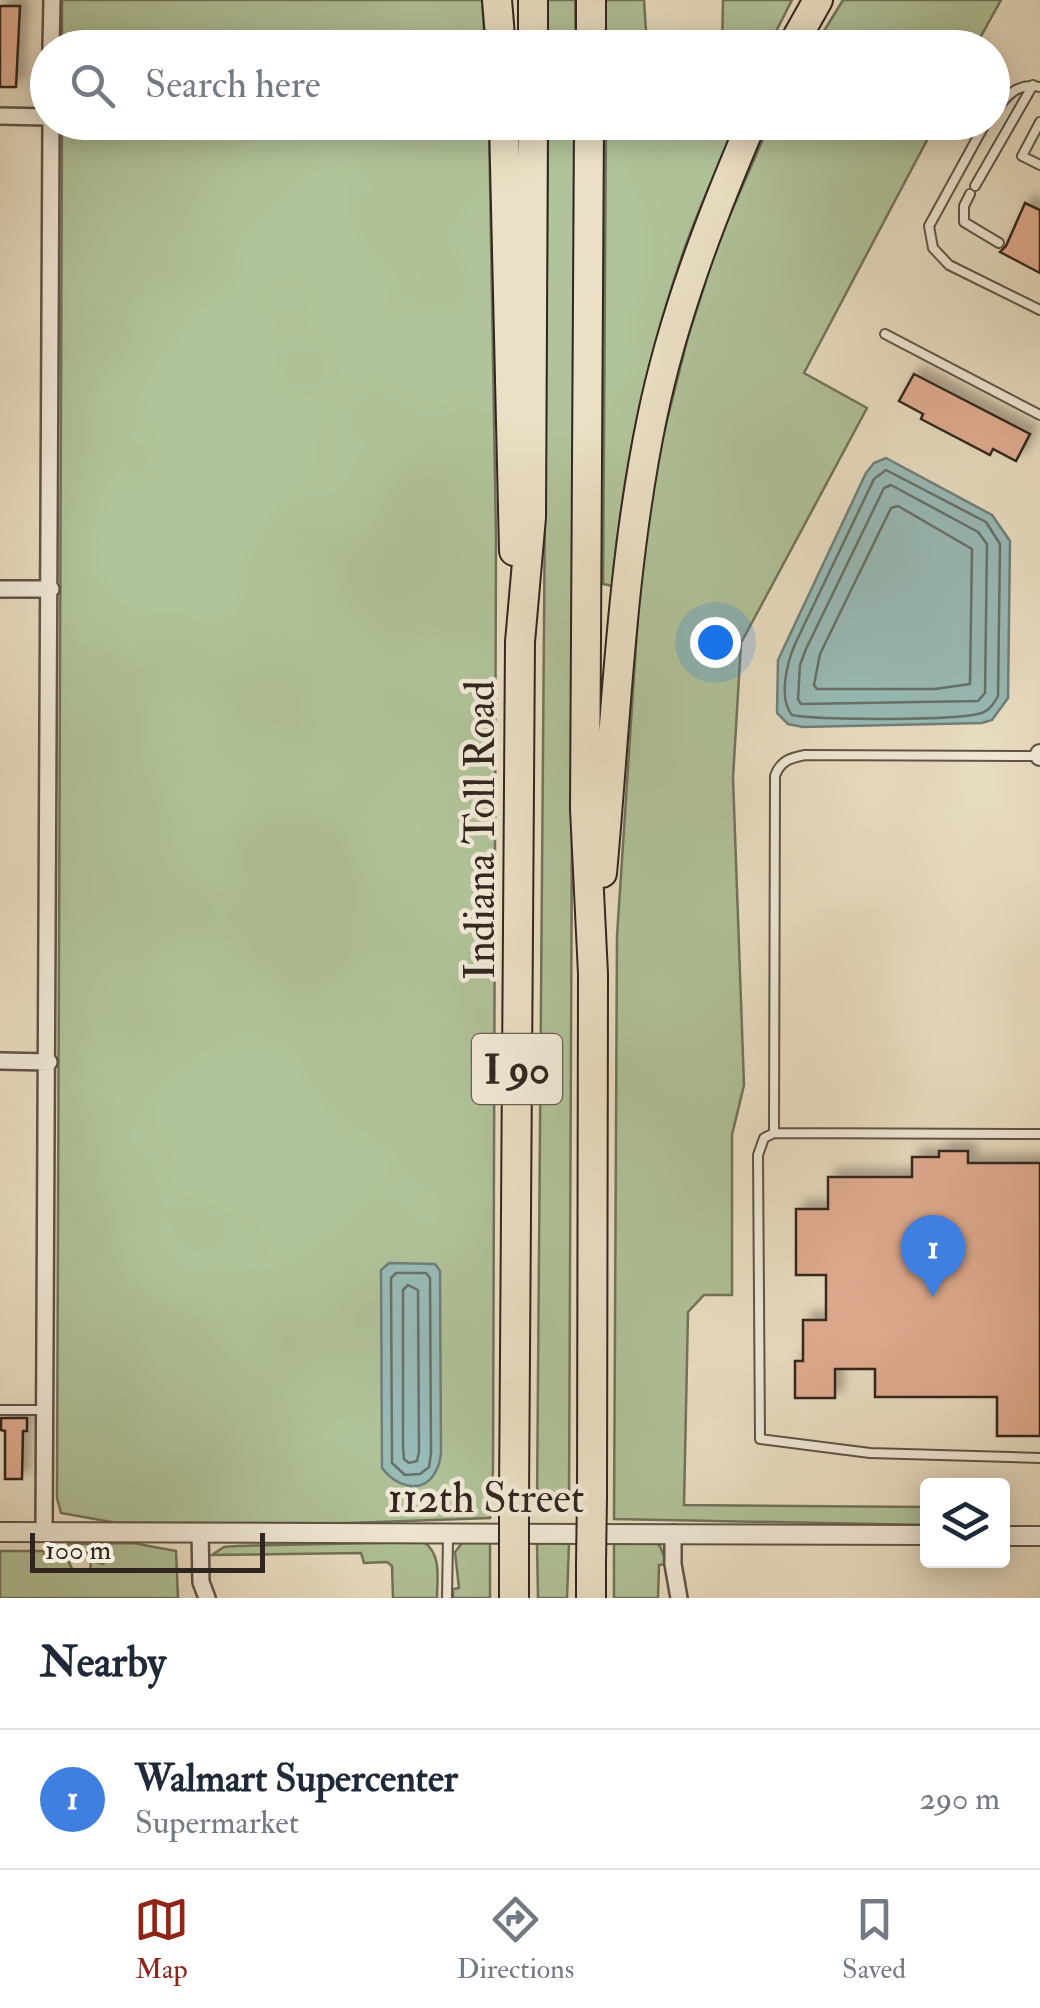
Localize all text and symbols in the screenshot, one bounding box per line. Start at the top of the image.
search box [30,30,1010,140]
icon: search [65,58,120,113]
text: Search here [145,61,321,109]
your location [690,617,741,668]
street label: Indiana Toll Road [455,680,507,980]
road number: I 90 [472,1034,562,1104]
pin: 1 [900,1214,966,1297]
street label: 112th Street [388,1473,584,1525]
map controls [920,1478,1010,1568]
button: layers [920,1478,1010,1568]
scale bar [30,1528,265,1572]
text: 100 m [45,1533,111,1568]
text: Nearby [40,1637,166,1689]
text: Walmart Supercenter [135,1755,458,1803]
text: 1 [67,1779,78,1819]
text: 290 m [919,1779,1000,1819]
text: Supermarket [135,1803,299,1843]
tab: Map [134,1892,189,1987]
tab: Directions [457,1892,574,1987]
tab: Saved [842,1892,906,1987]

